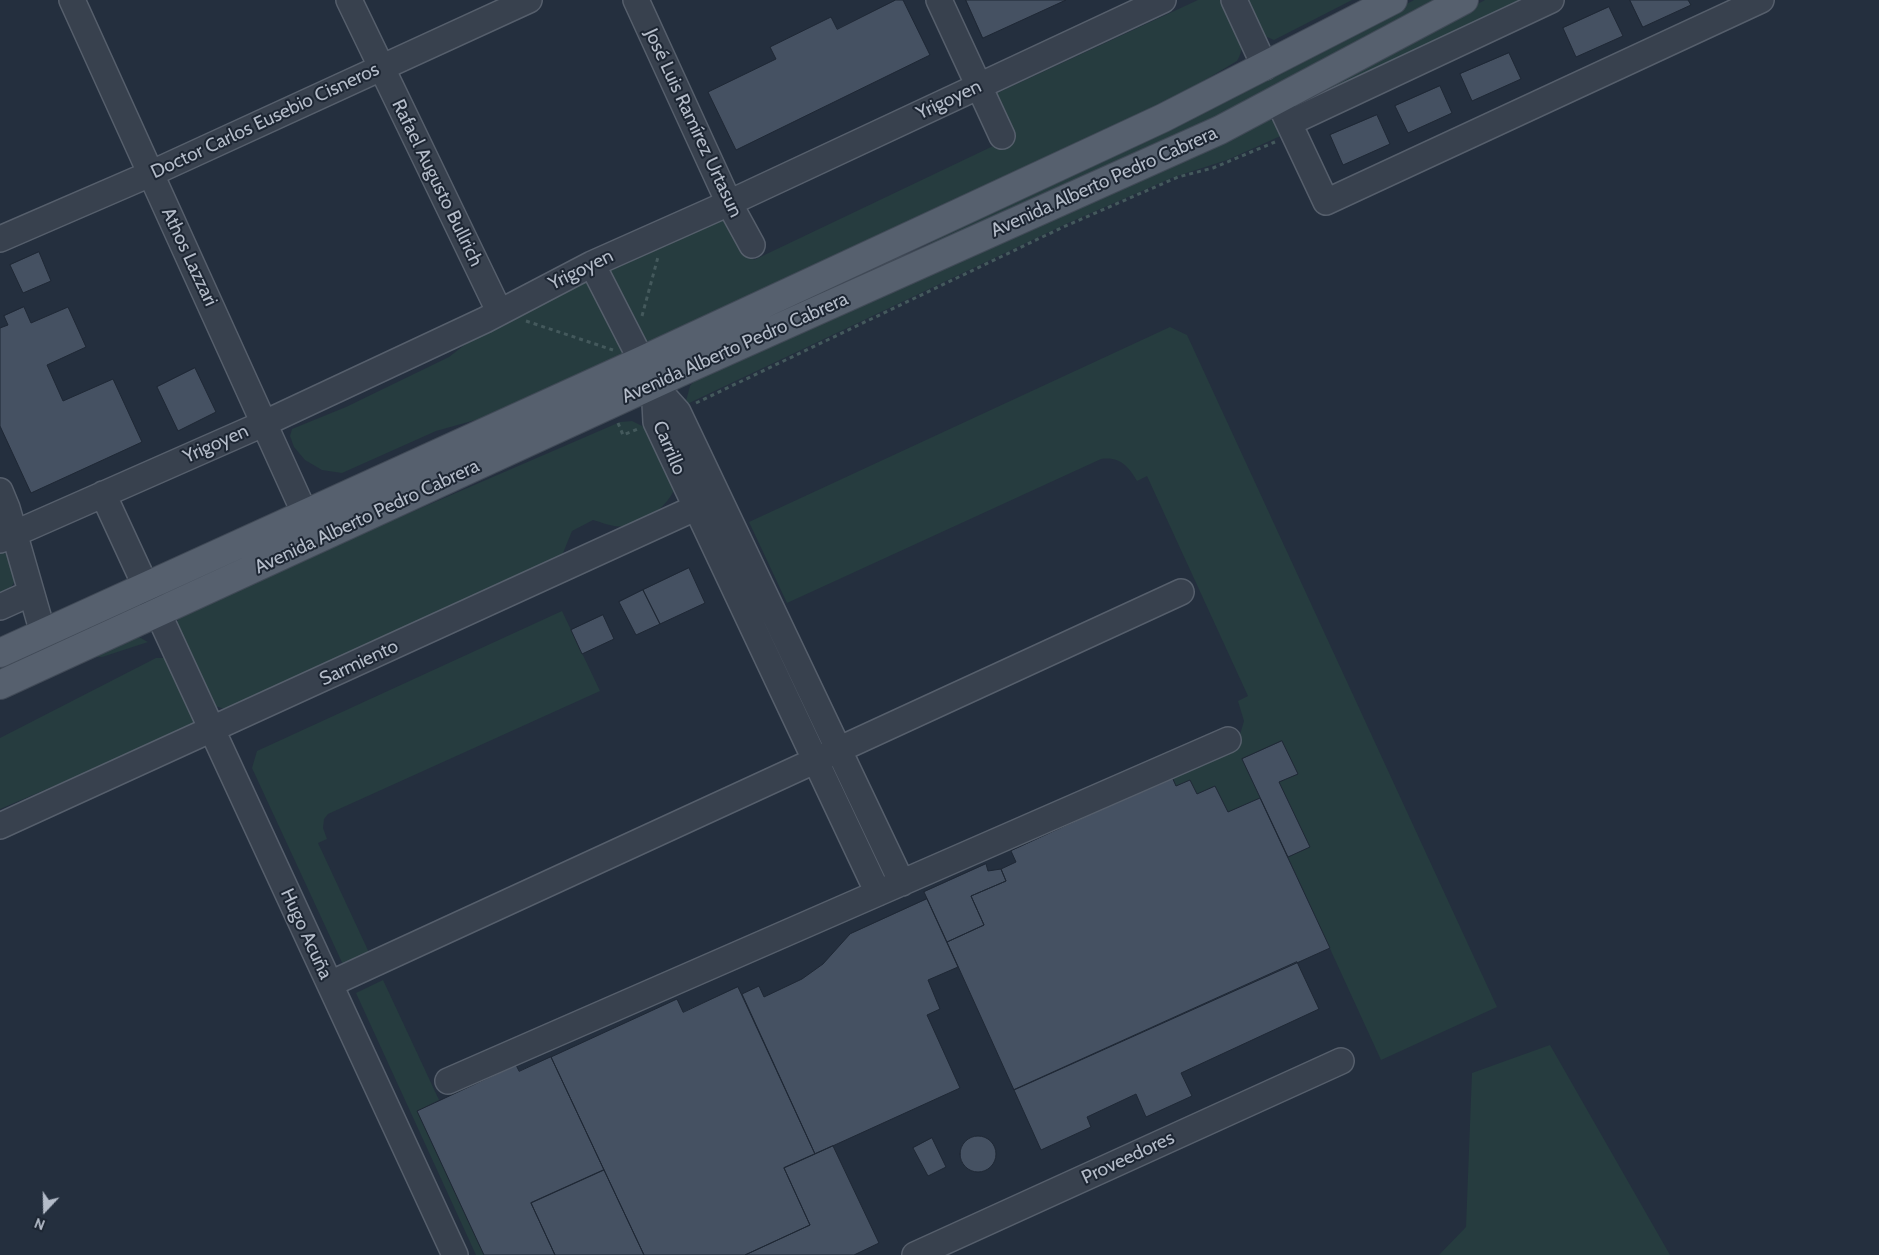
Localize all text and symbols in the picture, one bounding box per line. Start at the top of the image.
street label: José Luis Ramírez Urtasun [639,25,747,221]
street label: Doctor Carlos Eusebio Cisneros [147,58,383,184]
street label: Yrigoyen [913,75,985,125]
street label: Rafael Augusto Bullrich [387,96,487,270]
street label: Avenida Alberto Pedro Cabrera [987,122,1221,242]
street label: Athos Lazzari [156,204,222,310]
street label: Yrigoyen [545,245,617,295]
street label: Avenida Alberto Pedro Cabrera [618,288,852,408]
street label: Carrillo [648,418,690,478]
street label: Yrigoyen [180,420,252,468]
street label: Avenida Alberto Pedro Cabrera [251,455,483,579]
street label: Sarmiento [316,635,402,691]
street label: Hugo Acuña [275,885,337,983]
street label: Proveedores [1078,1127,1178,1189]
north arrow [20,1185,70,1235]
text: N [32,1214,47,1234]

